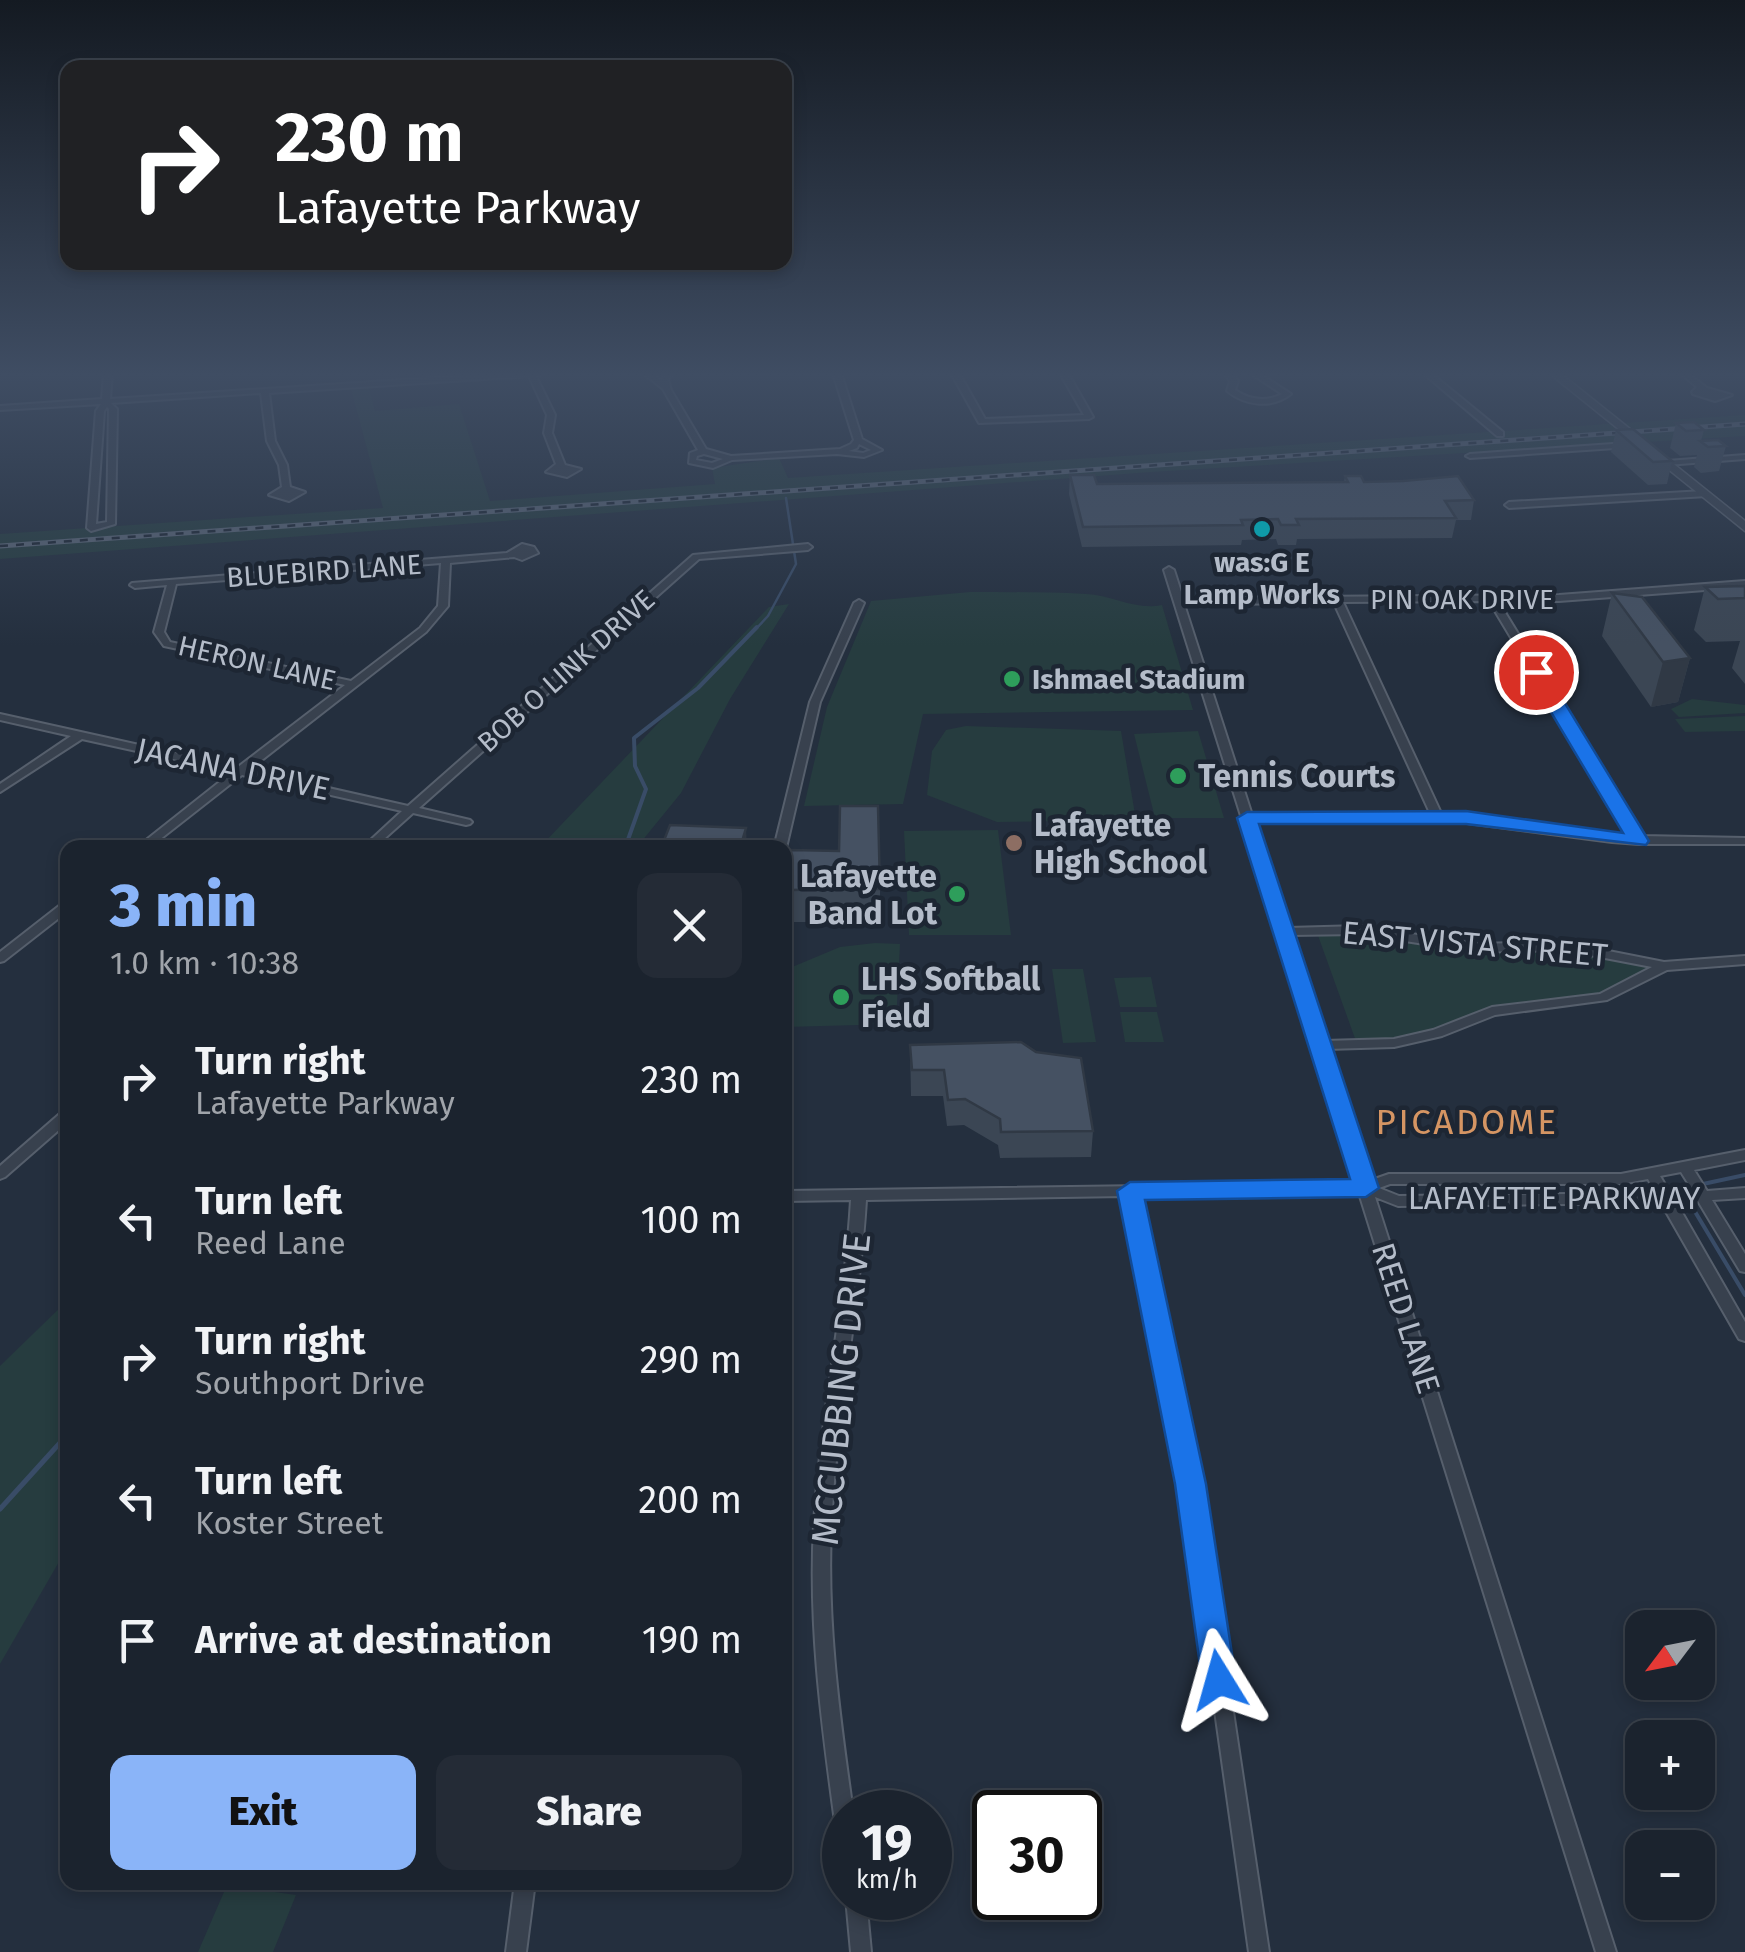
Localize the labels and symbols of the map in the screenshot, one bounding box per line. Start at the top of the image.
marker: was:G E Lamp Works [1251,518,1273,540]
place label: was:G E Lamp Works [1184,546,1340,611]
street label: BLUEBIRD LANE [225,548,423,594]
street label: BOB O LINK DRIVE [471,583,661,759]
street label: PIN OAK DRIVE [1370,583,1554,616]
street label: HERON LANE [175,629,339,697]
pin [1494,630,1579,715]
place label: Ishmael Stadium [1032,663,1246,696]
marker: Ishmael Stadium [1001,668,1023,690]
street label: JACANA DRIVE [133,730,333,808]
place label: Tennis Courts [1198,757,1396,795]
marker: Tennis Courts [1167,765,1189,787]
place label: Lafayette High School [1034,806,1207,881]
marker: Lafayette High School [1003,832,1025,854]
place label: Lafayette Band Lot [800,857,938,932]
marker: Lafayette Band Lot [946,883,968,905]
street label: EAST VISTA STREET [1341,913,1610,975]
place label: LHS Softball Field [861,960,1041,1035]
marker: LHS Softball Field [830,986,852,1008]
district label: PICADOME [1376,1101,1558,1143]
street label: LAFAYETTE PARKWAY [1408,1179,1701,1217]
street label: MCCUBBING DRIVE [802,1231,880,1547]
street label: REED LANE [1364,1238,1448,1398]
north arrow [1625,1610,1715,1700]
position arrow [1167,1628,1271,1732]
speed limit sign: 30 [972,1790,1102,1920]

